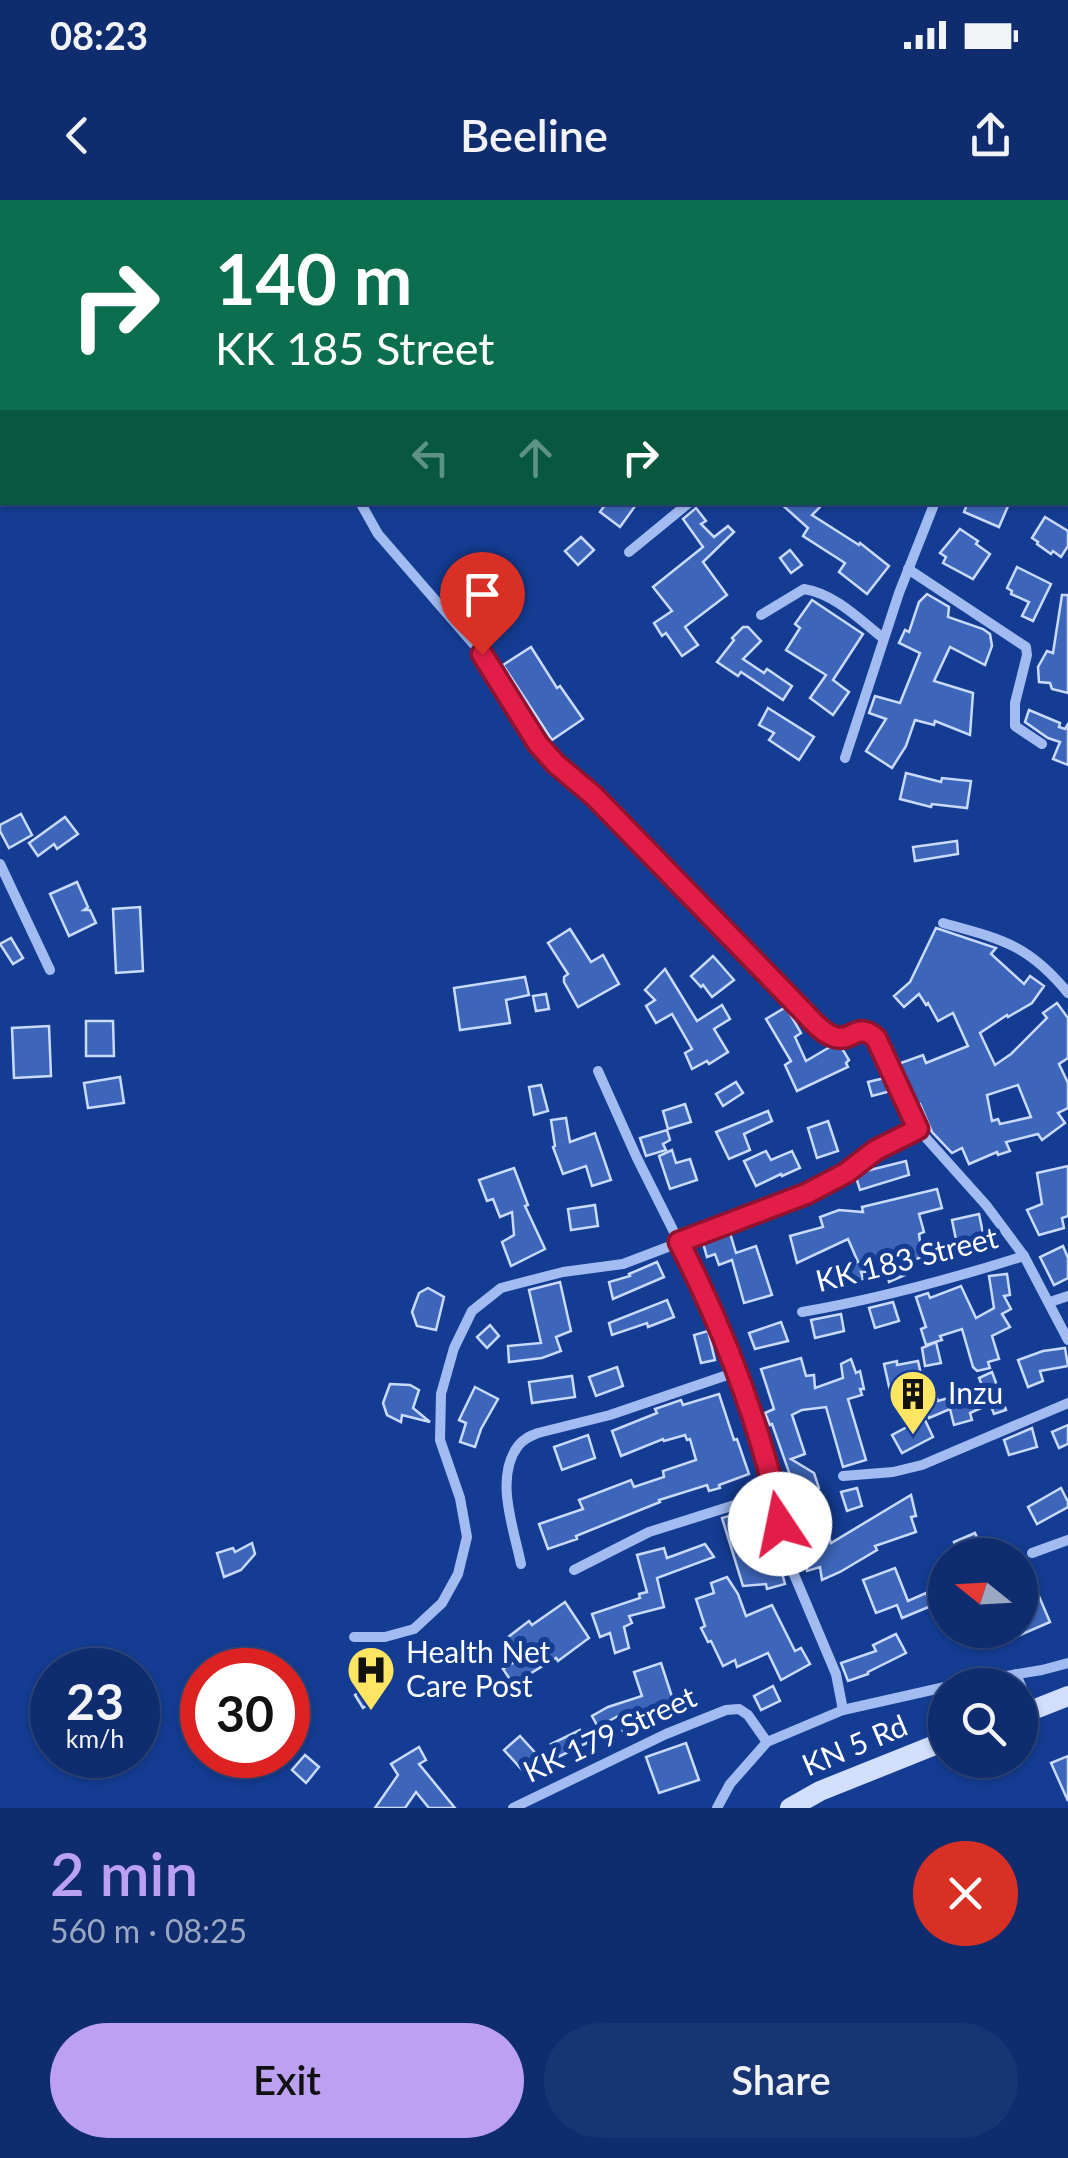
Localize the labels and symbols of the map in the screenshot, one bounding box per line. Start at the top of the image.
pin [440,552,525,655]
street label: KK 183 Street [812,1218,1001,1298]
building icon: Inzu [887,1368,939,1436]
place label: Inzu [948,1374,1003,1410]
position arrow [728,1472,832,1576]
north arrow [928,1538,1038,1648]
place label: Health Net Care Post [406,1633,551,1703]
hospital icon: Health Net Care Post [345,1644,397,1712]
speed limit sign: 30 [180,1648,310,1778]
street label: KK 179 Street [517,1677,701,1789]
street label: KN 5 Rd [796,1706,912,1782]

